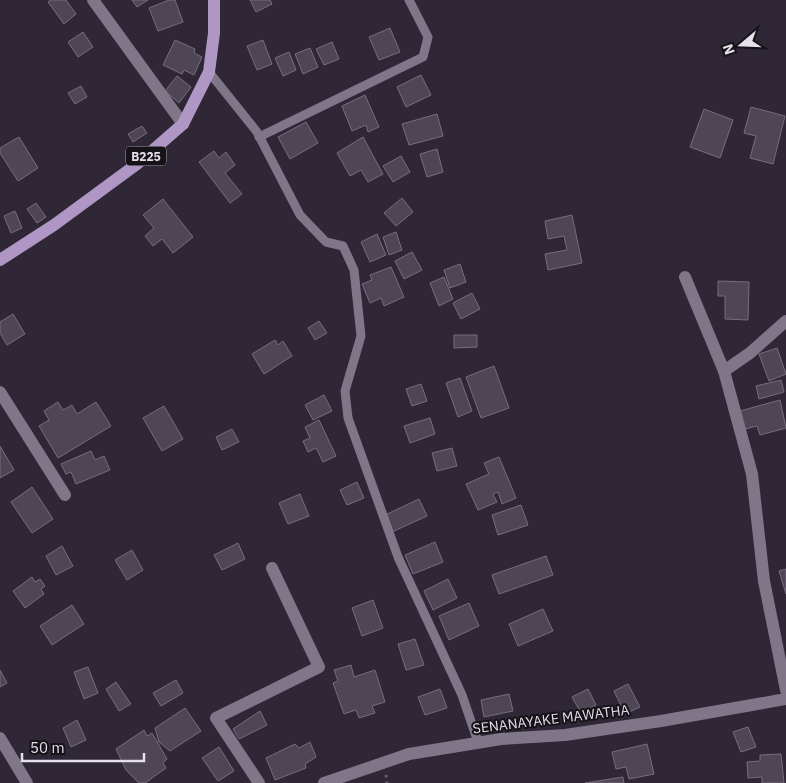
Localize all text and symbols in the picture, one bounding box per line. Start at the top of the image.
north arrow [716,20,766,70]
text: N [719,42,739,57]
road number: B225 [126,146,166,166]
street label: SENANAYAKE MAWATHA [472,700,630,738]
scale bar [22,730,145,762]
text: 50 m [30,738,65,757]

